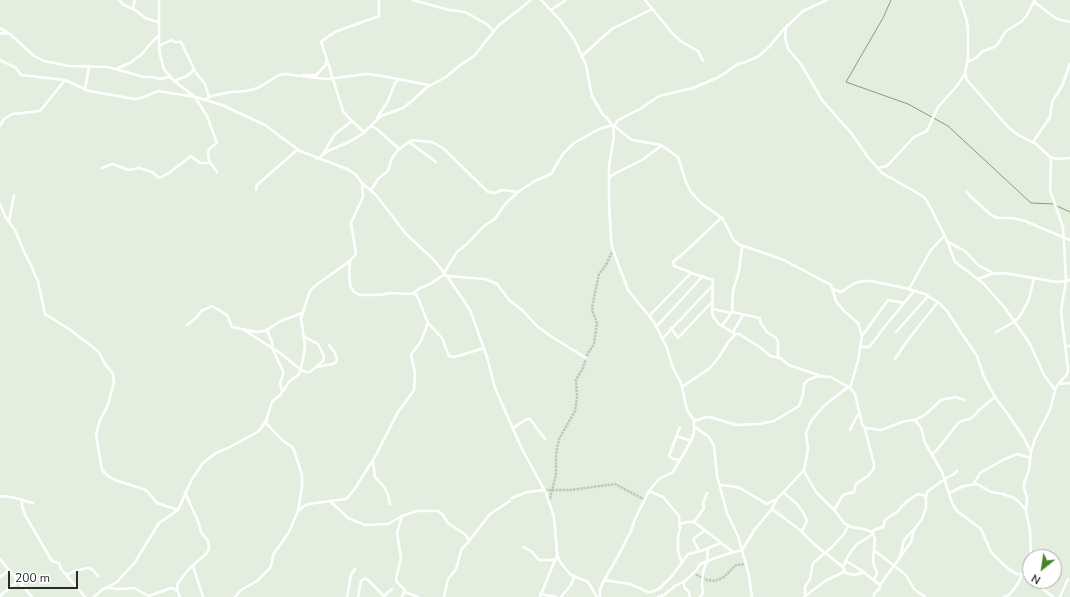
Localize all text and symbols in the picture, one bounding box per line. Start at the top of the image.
north arrow [1022,549,1062,589]
scale bar [10,563,80,589]
text: 200 m [15,570,50,586]
text: N [1029,570,1044,588]

